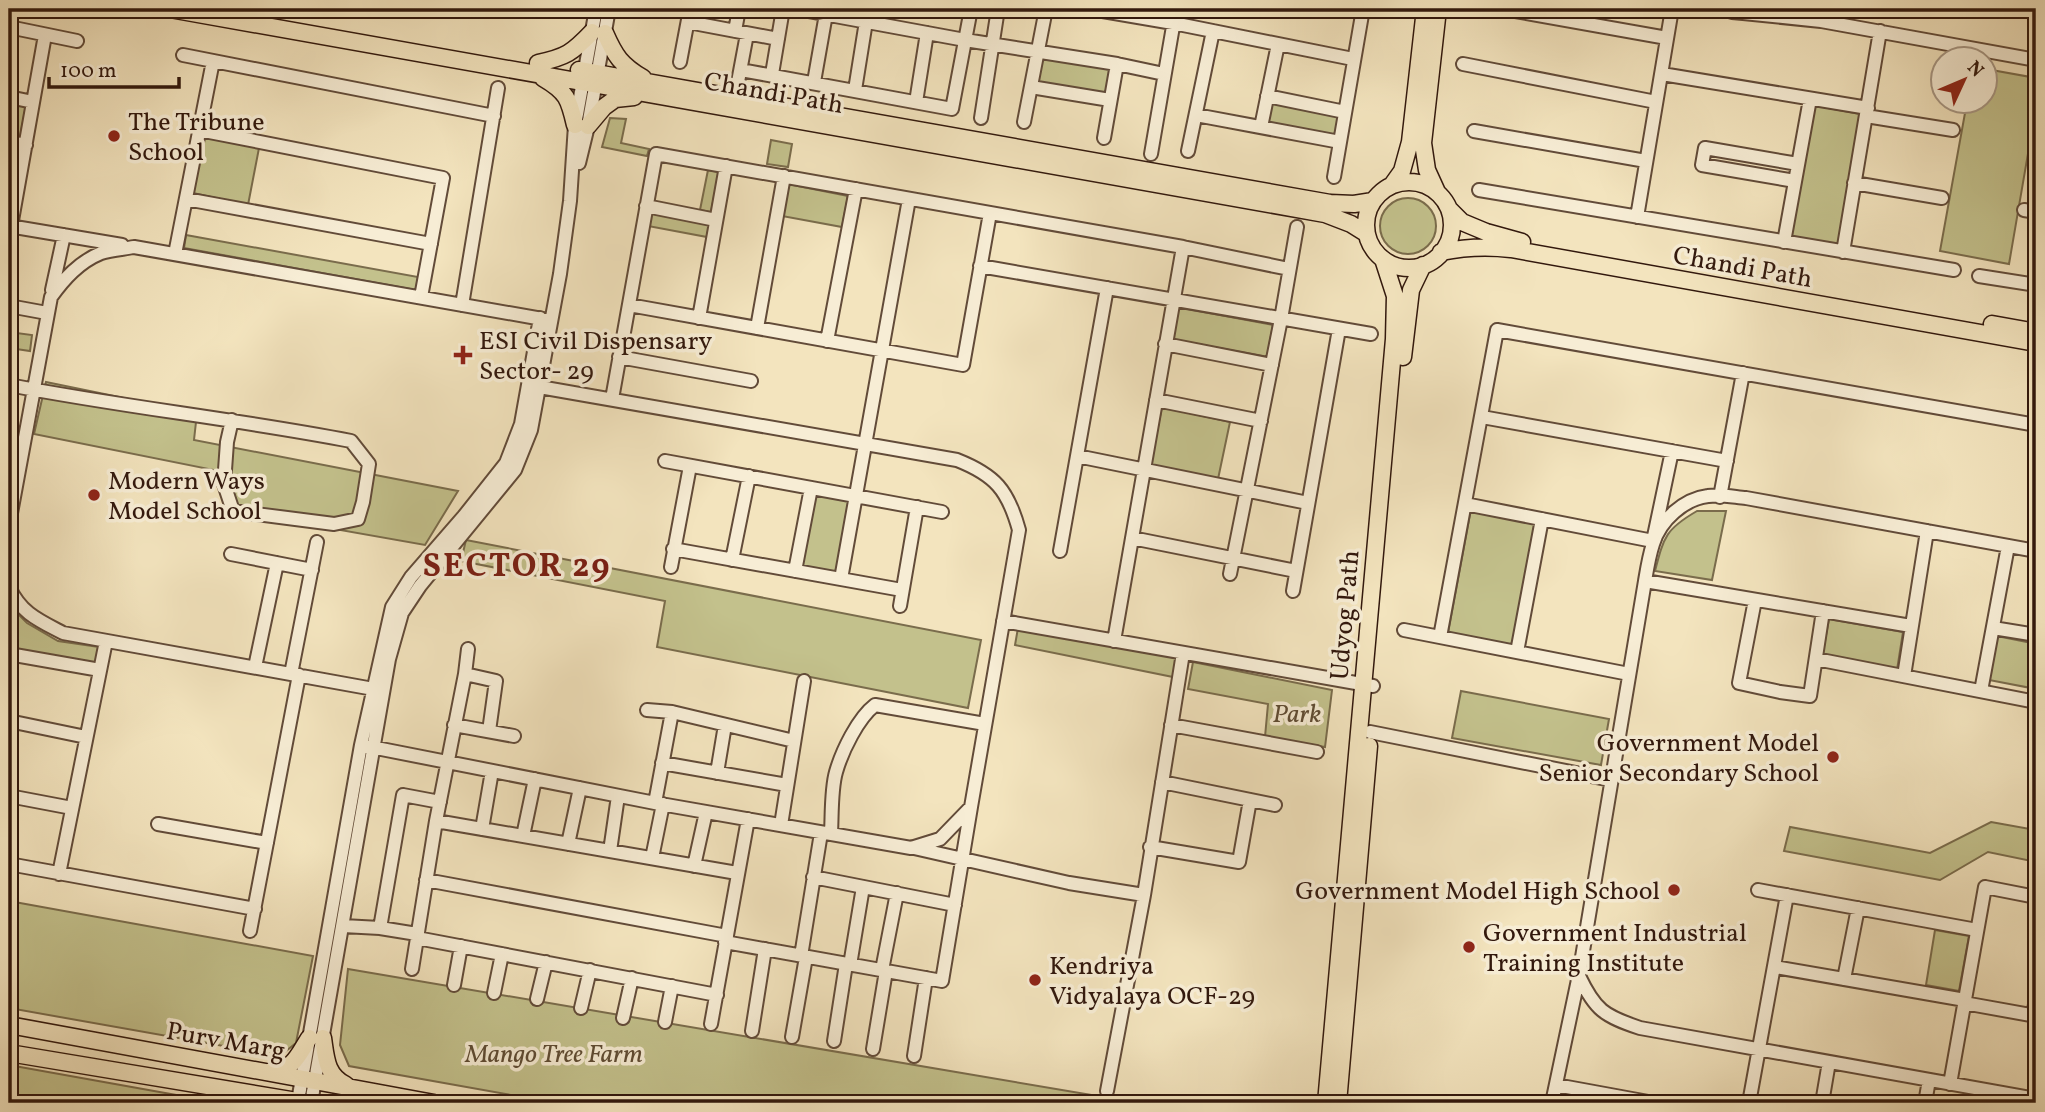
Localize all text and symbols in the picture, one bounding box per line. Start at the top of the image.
scale bar [49,46,178,90]
north arrow [1930,46,2000,116]
text: N [1961,56,1989,84]
text: 100 m [60,57,117,86]
street label: Chandi Path [701,64,846,124]
place label: The Tribune School [128,105,265,171]
marker: The Tribune School [106,128,122,144]
street label: Chandi Path [1670,238,1815,298]
place label: ESI Civil Dispensary Sector- 29 [479,324,712,390]
marker: ESI Civil Dispensary Sector- 29 [453,345,473,365]
place label: Modern Ways Model School [108,464,265,530]
marker: Modern Ways Model School [86,487,102,503]
district label: SECTOR 29 [423,545,611,591]
street label: Udyog Path [1322,549,1370,682]
park label: Park [1273,697,1321,733]
place label: Government Model Senior Secondary School [1538,726,1819,792]
marker: Government Model Senior Secondary School [1825,749,1841,765]
place label: Government Model High School [1295,874,1660,910]
marker: Government Model High School [1666,882,1682,898]
place label: Government Industrial Training Institute [1483,916,1747,982]
marker: Government Industrial Training Institute [1461,939,1477,955]
place label: Kendriya Vidyalaya OCF-29 [1049,949,1255,1015]
marker: Kendriya Vidyalaya OCF-29 [1027,972,1043,988]
street label: Purv Marg [163,1014,288,1070]
park label: Mango Tree Farm [464,1037,643,1073]

